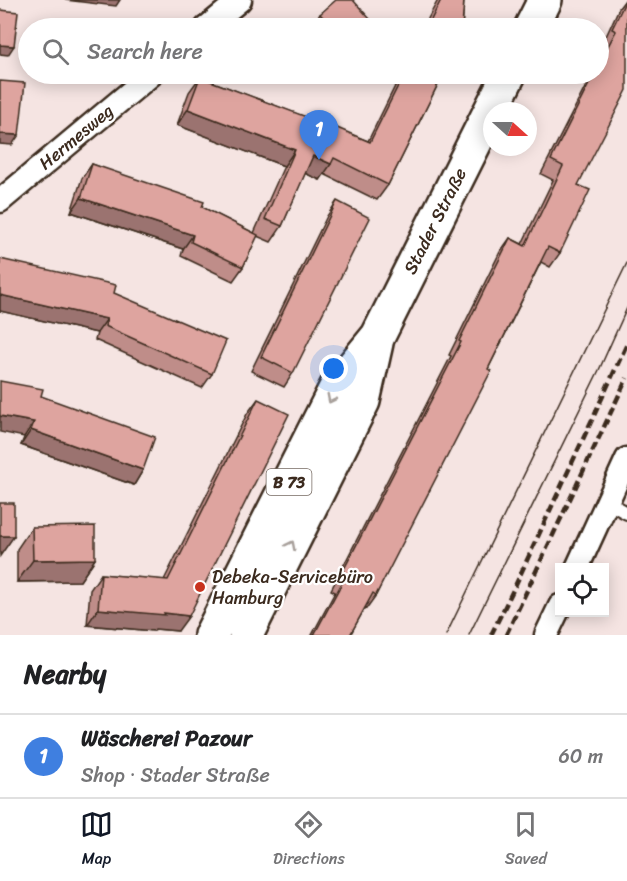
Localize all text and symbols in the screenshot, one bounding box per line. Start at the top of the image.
search box [18,18,609,84]
text: Search here [87,32,203,71]
icon: search [39,35,72,68]
street label: Hermesweg [31,96,121,178]
north arrow [483,102,537,156]
pin: 1 [300,110,338,160]
street label: Stader Straße [394,162,476,280]
your location [319,354,348,383]
one-way arrow [326,393,338,404]
road number: B 73 [266,469,312,495]
one-way arrow [284,540,296,551]
place label: Debeka-Servicebüro Hamburg [212,561,373,614]
map controls [555,563,609,617]
button: locate [555,563,609,617]
marker: Debeka-Servicebüro Hamburg [193,580,207,594]
text: Nearby [24,651,106,697]
text: Wäscherei Pazour [81,719,252,758]
text: 1 [39,739,48,774]
text: 60 m [558,739,603,774]
text: Shop · Stader Straße [81,758,270,793]
tab: Map [80,808,113,873]
tab: Directions [273,808,345,873]
tab: Saved [505,808,547,873]

